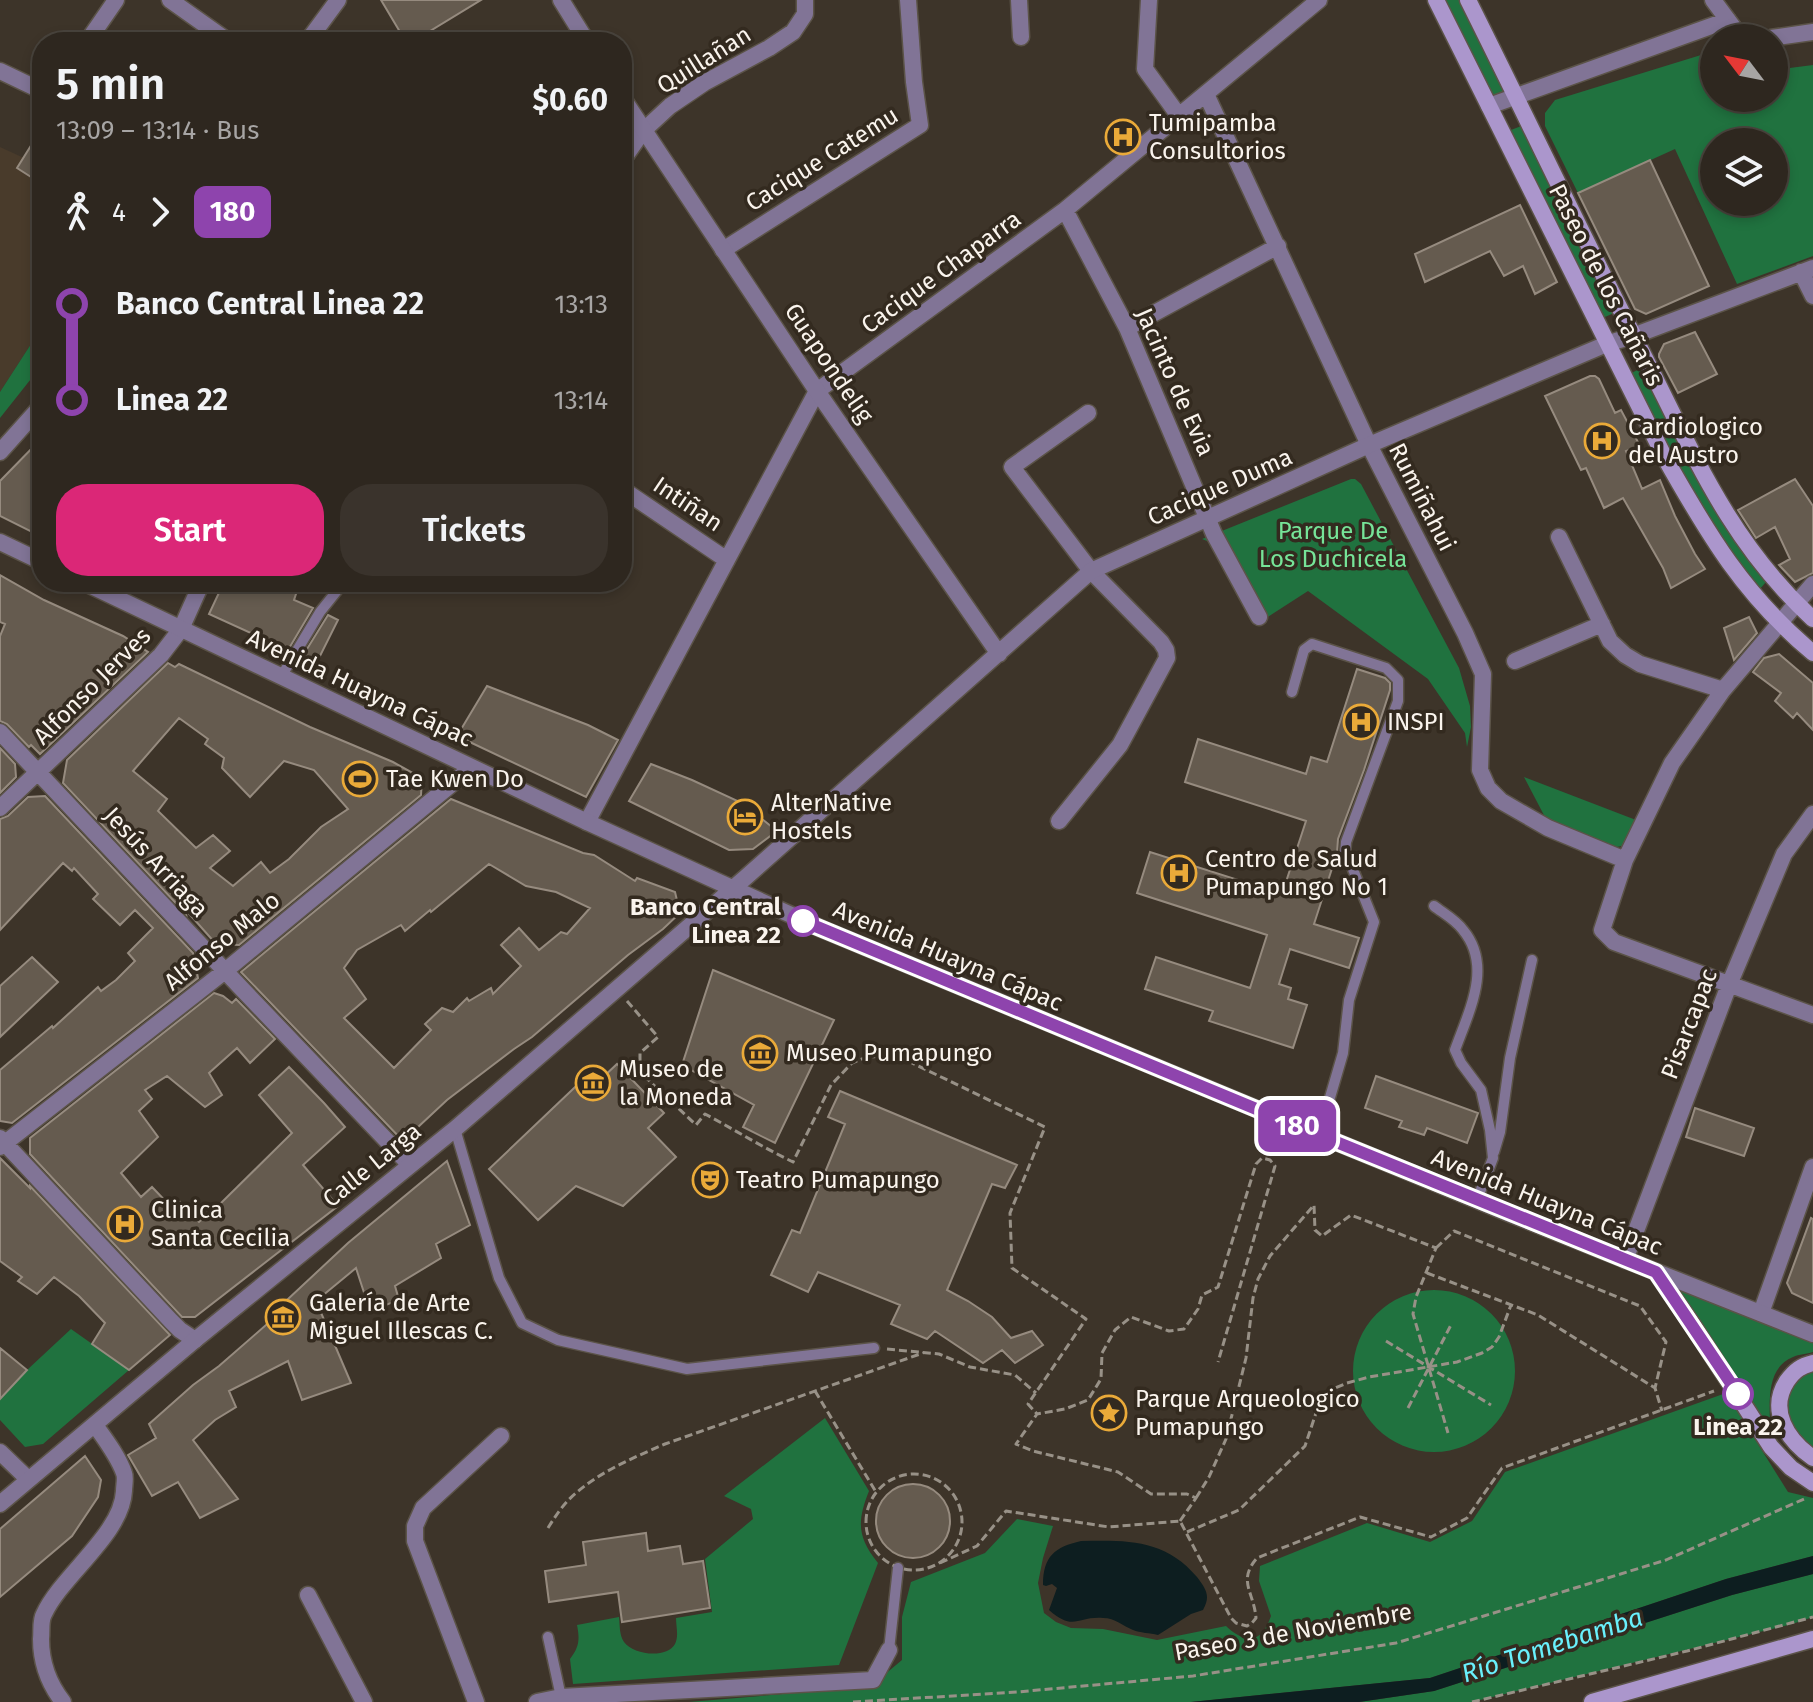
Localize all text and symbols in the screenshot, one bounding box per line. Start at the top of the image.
street label: Quillañan [652,20,756,100]
north arrow [1700,24,1788,112]
map controls [1700,24,1788,216]
text: 5 min [56,58,165,111]
text: $0.60 [533,82,608,118]
street label: Cacique Catemu [741,101,903,217]
place label: Tumipamba Consultorios [1149,109,1286,165]
text: 13:09 – 13:14 · Bus [56,115,259,146]
hospital icon: Tumipamba Consultorios [1104,118,1142,156]
button: layers [1700,128,1788,216]
street label: Paseo de los Cañaris [1543,179,1669,391]
icon: walk [56,190,100,234]
icon: forward [138,190,182,234]
text: 180 [210,195,255,228]
text: 4 [112,197,126,228]
street label: Cacique Chaparra [856,205,1026,339]
text: Banco Central Linea 22 [116,286,424,322]
text: 13:13 [554,289,608,320]
street label: Guapondelig [779,298,880,429]
street label: Jacinto de Evia [1130,304,1220,460]
text: Linea 22 [116,382,228,418]
text: 13:14 [553,385,608,416]
place label: Cardiologico del Austro [1628,413,1763,469]
hospital icon: Cardiologico del Austro [1583,422,1621,460]
street label: Rumiñahui [1383,438,1461,556]
street label: Cacique Duma [1143,443,1297,531]
street label: Intiñan [648,471,728,537]
button: Start [56,484,324,576]
button: Tickets [340,484,608,576]
park label: Parque De Los Duchicela [1259,517,1407,573]
street label: Alfonso Jerves [28,622,156,750]
street label: Avenida Huayna Cápac [243,623,477,753]
hospital icon: INSPI [1342,703,1380,741]
place label: INSPI [1387,708,1445,736]
sports icon: Tae Kwen Do [341,760,379,798]
place label: Tae Kwen Do [386,765,524,793]
place label: AlterNative Hostels [771,789,892,845]
hotel icon: AlterNative Hostels [726,798,764,836]
street label: Jesús Arriaga [98,801,214,923]
place label: Centro de Salud Pumapungo No 1 [1205,845,1388,901]
hospital icon: Centro de Salud Pumapungo No 1 [1160,854,1198,892]
street label: Alfonso Malo [159,886,285,996]
place label: Banco Central Linea 22 [630,893,782,949]
street label: Avenida Huayna Cápac [829,895,1067,1017]
marker: Banco Central Linea 22 [788,906,818,936]
street label: Pisarcapac [1655,965,1723,1083]
museum icon: Museo Pumapungo [741,1034,779,1072]
place label: Museo Pumapungo [786,1039,993,1067]
place label: Museo de la Moneda [619,1055,733,1111]
museum icon: Museo de la Moneda [574,1064,612,1102]
line badge: 180 [1251,1100,1343,1152]
text: 180 [1274,1109,1320,1142]
street label: Calle Larga [317,1117,427,1213]
street label: Avenida Huayna Cápac [1428,1143,1666,1261]
theatre icon: Teatro Pumapungo [691,1161,729,1199]
place label: Teatro Pumapungo [736,1166,940,1194]
place label: Clinica Santa Cecilia [151,1196,290,1252]
hospital icon: Clinica Santa Cecilia [106,1205,144,1243]
place label: Galería de Arte Miguel Illescas C. [309,1289,493,1345]
museum icon: Galería de Arte Miguel Illescas C. [264,1298,302,1336]
marker: Linea 22 [1723,1379,1753,1409]
place label: Parque Arqueologico Pumapungo [1135,1385,1360,1441]
place icon: Parque Arqueologico Pumapungo [1090,1394,1128,1432]
place label: Linea 22 [1693,1413,1783,1441]
street label: Paseo 3 de Noviembre [1172,1597,1414,1667]
water label: Río Tomebamba [1458,1602,1647,1689]

